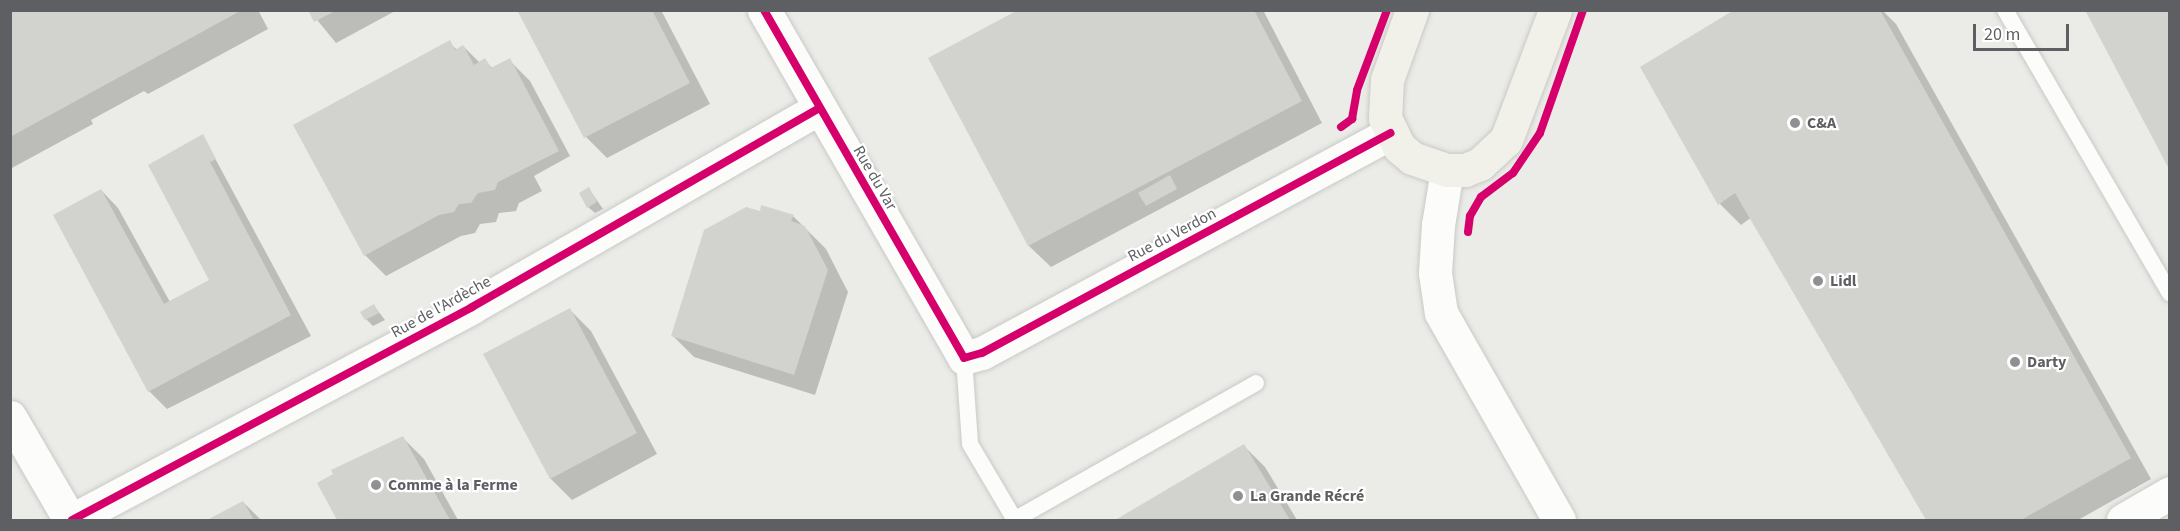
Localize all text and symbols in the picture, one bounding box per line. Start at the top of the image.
scale bar [1976,12,2072,50]
text: 20 m [1984,22,2020,47]
place label: C&A [1807,113,1836,133]
marker: C&A [1788,116,1802,130]
street label: Rue du Var [849,142,901,214]
street label: Rue du Verdon [1125,204,1219,266]
place label: Lidl [1830,271,1856,291]
street label: Rue de l'Ardèche [388,272,494,342]
marker: Lidl [1811,274,1825,288]
place label: Darty [2027,352,2066,372]
marker: Darty [2008,355,2022,369]
place label: Comme à la Ferme [388,475,518,495]
marker: Comme à la Ferme [369,478,383,492]
place label: La Grande Récré [1250,486,1364,506]
marker: La Grande Récré [1231,489,1245,503]

